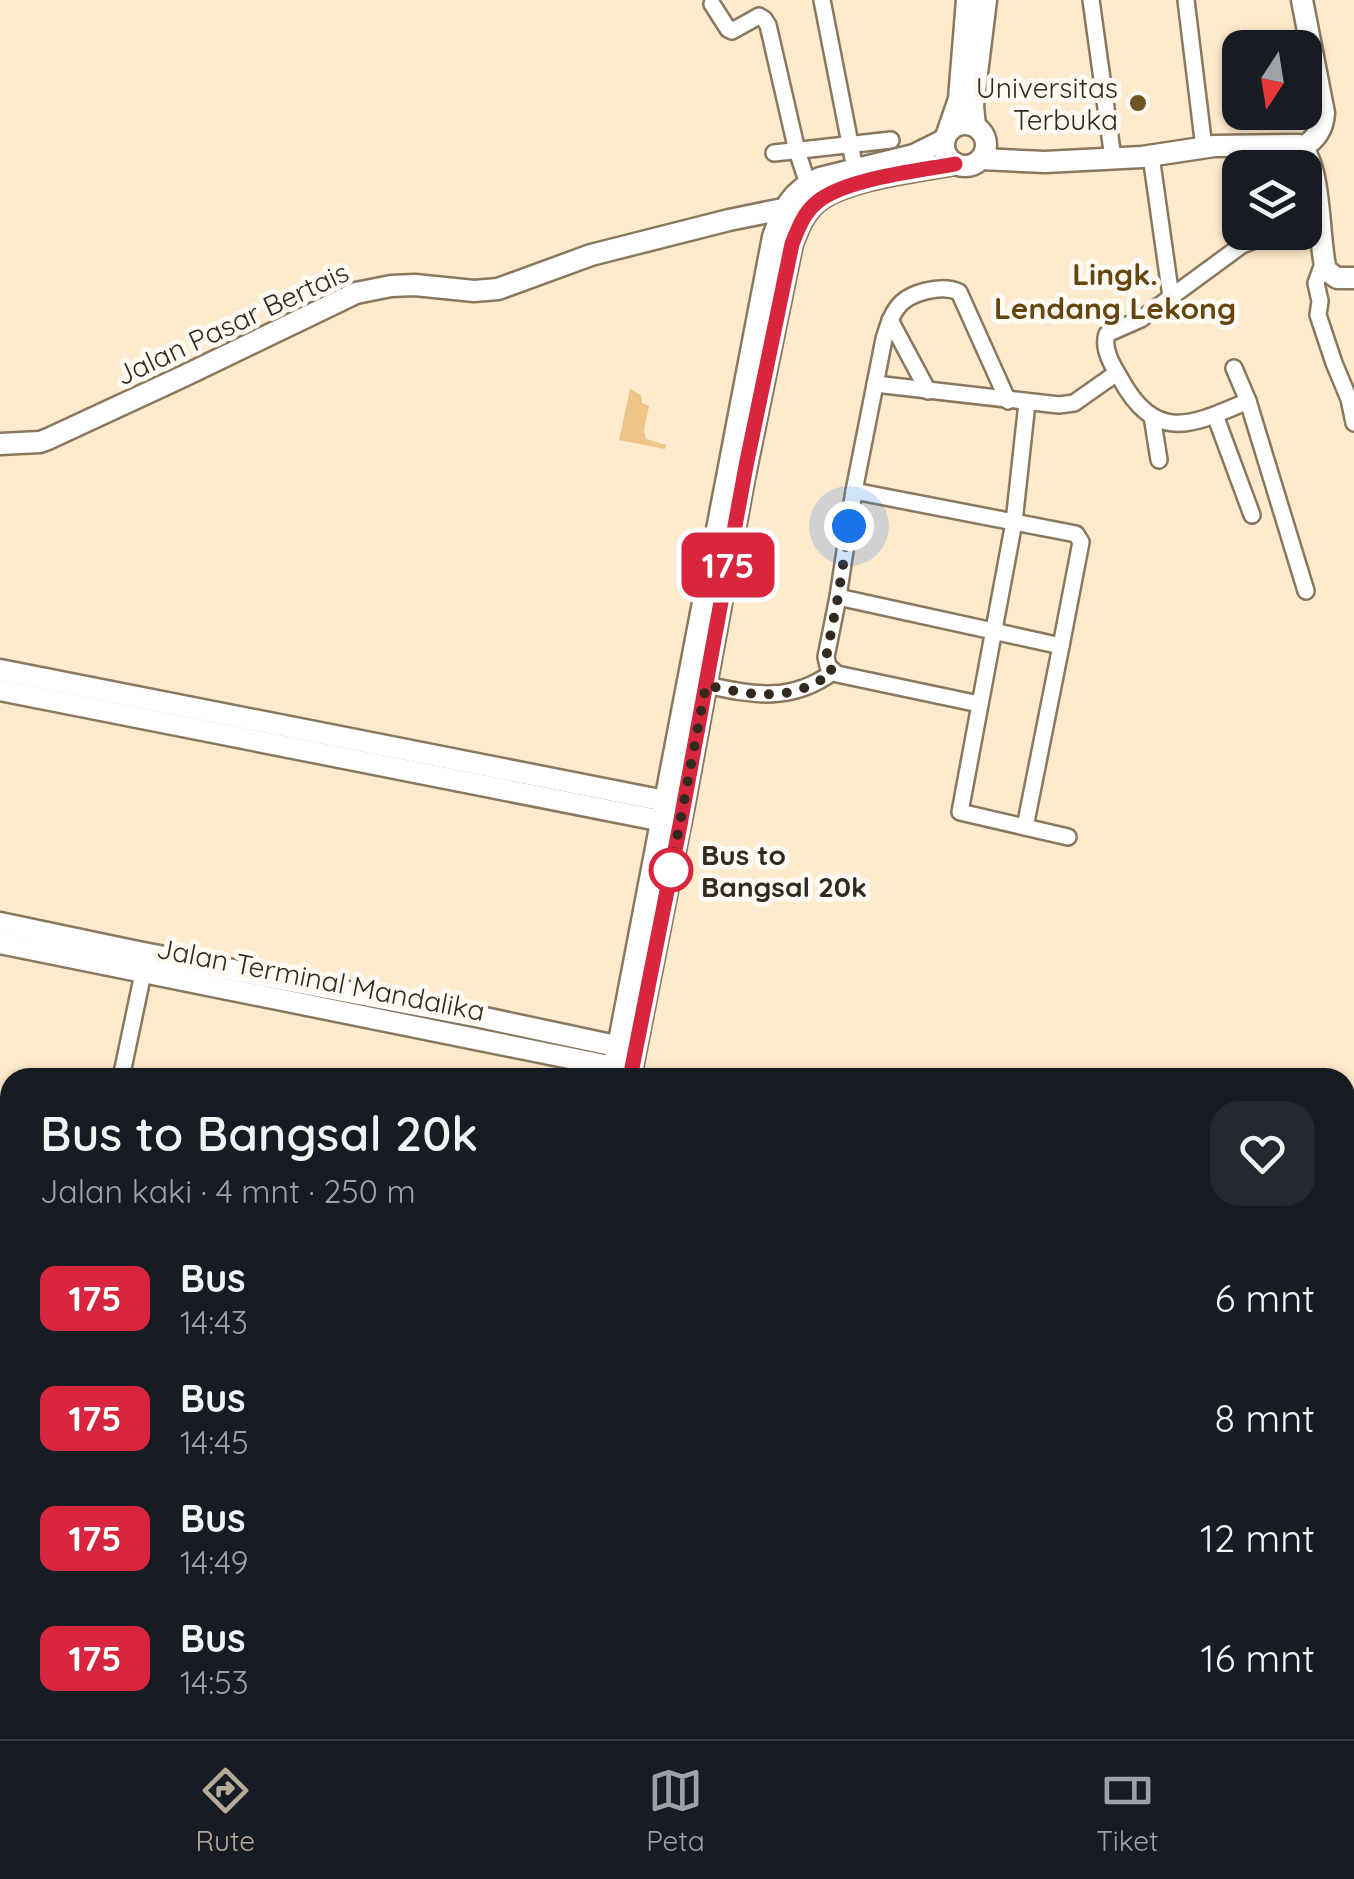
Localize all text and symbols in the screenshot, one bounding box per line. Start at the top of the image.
north arrow [1222,30,1322,130]
map controls [1222,30,1322,250]
place label: Universitas Terbuka [976,70,1118,137]
marker: Universitas Terbuka [1127,92,1149,114]
button: layers [1222,150,1322,250]
street label: Jalan Pasar Bertais [110,254,354,392]
district label: Lingk. Lendang Lekong [994,255,1236,327]
your location [824,501,874,551]
line badge: 175 [670,532,786,598]
text: 175 [702,543,755,587]
place label: Bus to Bangsal 20k [701,837,867,904]
marker: Bus to Bangsal 20k [650,849,692,891]
street label: Jalan Terminal Mandalika [154,930,488,1028]
button: heart [1210,1101,1315,1206]
text: Bus to Bangsal 20k [40,1103,478,1163]
text: Jalan kaki · 4 mnt · 250 m [40,1171,416,1211]
text: Bus [180,1254,246,1302]
text: 6 mnt [1215,1274,1315,1322]
text: 175 [69,1276,122,1320]
text: 14:43 [180,1302,248,1342]
text: Bus [180,1374,246,1422]
text: 8 mnt [1215,1394,1315,1442]
text: 175 [69,1396,122,1440]
text: 14:45 [180,1422,249,1462]
text: Bus [180,1494,246,1542]
text: 12 mnt [1200,1514,1315,1562]
text: 175 [69,1516,122,1560]
text: 14:49 [180,1542,248,1582]
text: Bus [180,1614,246,1662]
text: 16 mnt [1201,1634,1315,1682]
text: 175 [69,1636,122,1680]
text: 14:53 [180,1662,248,1702]
tab: Rute [196,1763,255,1858]
tab: Peta [646,1763,705,1858]
tab: Tiket [1096,1763,1158,1858]

